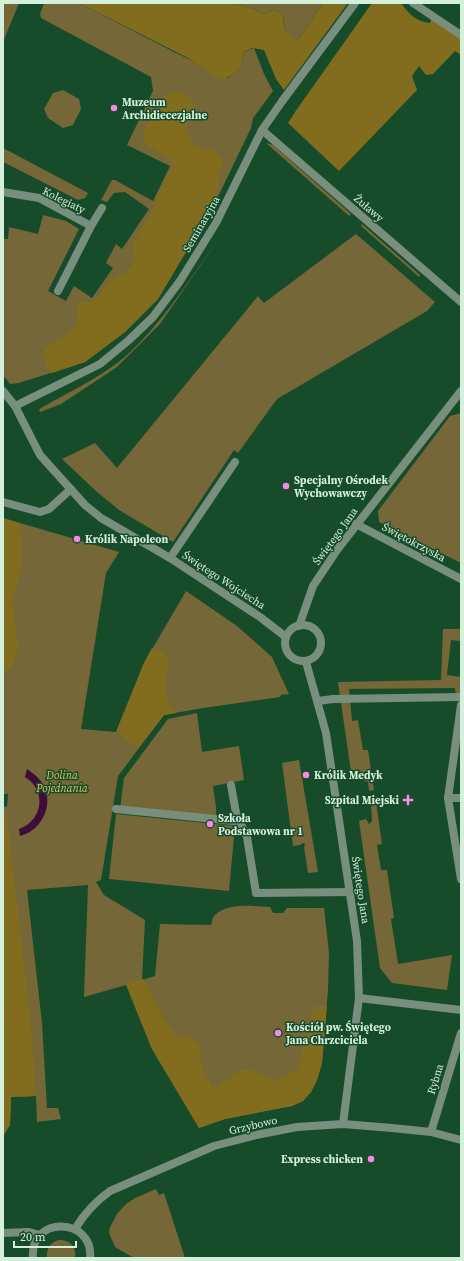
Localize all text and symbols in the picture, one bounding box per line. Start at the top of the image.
place label: Muzeum Archidiecezjalne [122,95,208,123]
marker: Muzeum Archidiecezjalne [109,103,119,113]
street label: Kolegiaty [40,184,88,217]
street label: Żuławy [351,191,387,226]
street label: Seminaryjna [179,193,224,255]
place label: Specjalny Ośrodek Wychowawczy [294,473,388,501]
marker: Specjalny Ośrodek Wychowawczy [281,481,291,491]
street label: Świętego Jana [309,504,362,568]
street label: Świętokrzyska [379,519,448,566]
place label: Królik Napoleon [85,532,168,547]
marker: Królik Napoleon [72,534,82,544]
street label: Świętego Wojciecha [179,548,269,613]
park label: Dolina Pojednania [35,768,88,796]
place label: Królik Medyk [314,768,383,783]
marker: Królik Medyk [301,770,311,780]
place label: Szpital Miejski [325,793,400,808]
marker: Szpital Miejski [402,794,414,806]
place label: Szkoła Podstawowa nr 1 [218,811,303,839]
marker: Szkoła Podstawowa nr 1 [205,819,215,829]
street label: Świętego Jana [348,855,373,925]
place label: Kościół pw. Świętego Jana Chrzciciela [285,1020,391,1048]
marker: Kościół pw. Świętego Jana Chrzciciela [273,1028,283,1038]
street label: Rybna [424,1062,447,1096]
street label: Grzybowo [227,1113,279,1138]
place label: Express chicken [281,1152,363,1167]
marker: Express chicken [366,1154,376,1164]
scale bar [14,1223,76,1249]
text: 20 m [20,1229,46,1245]

